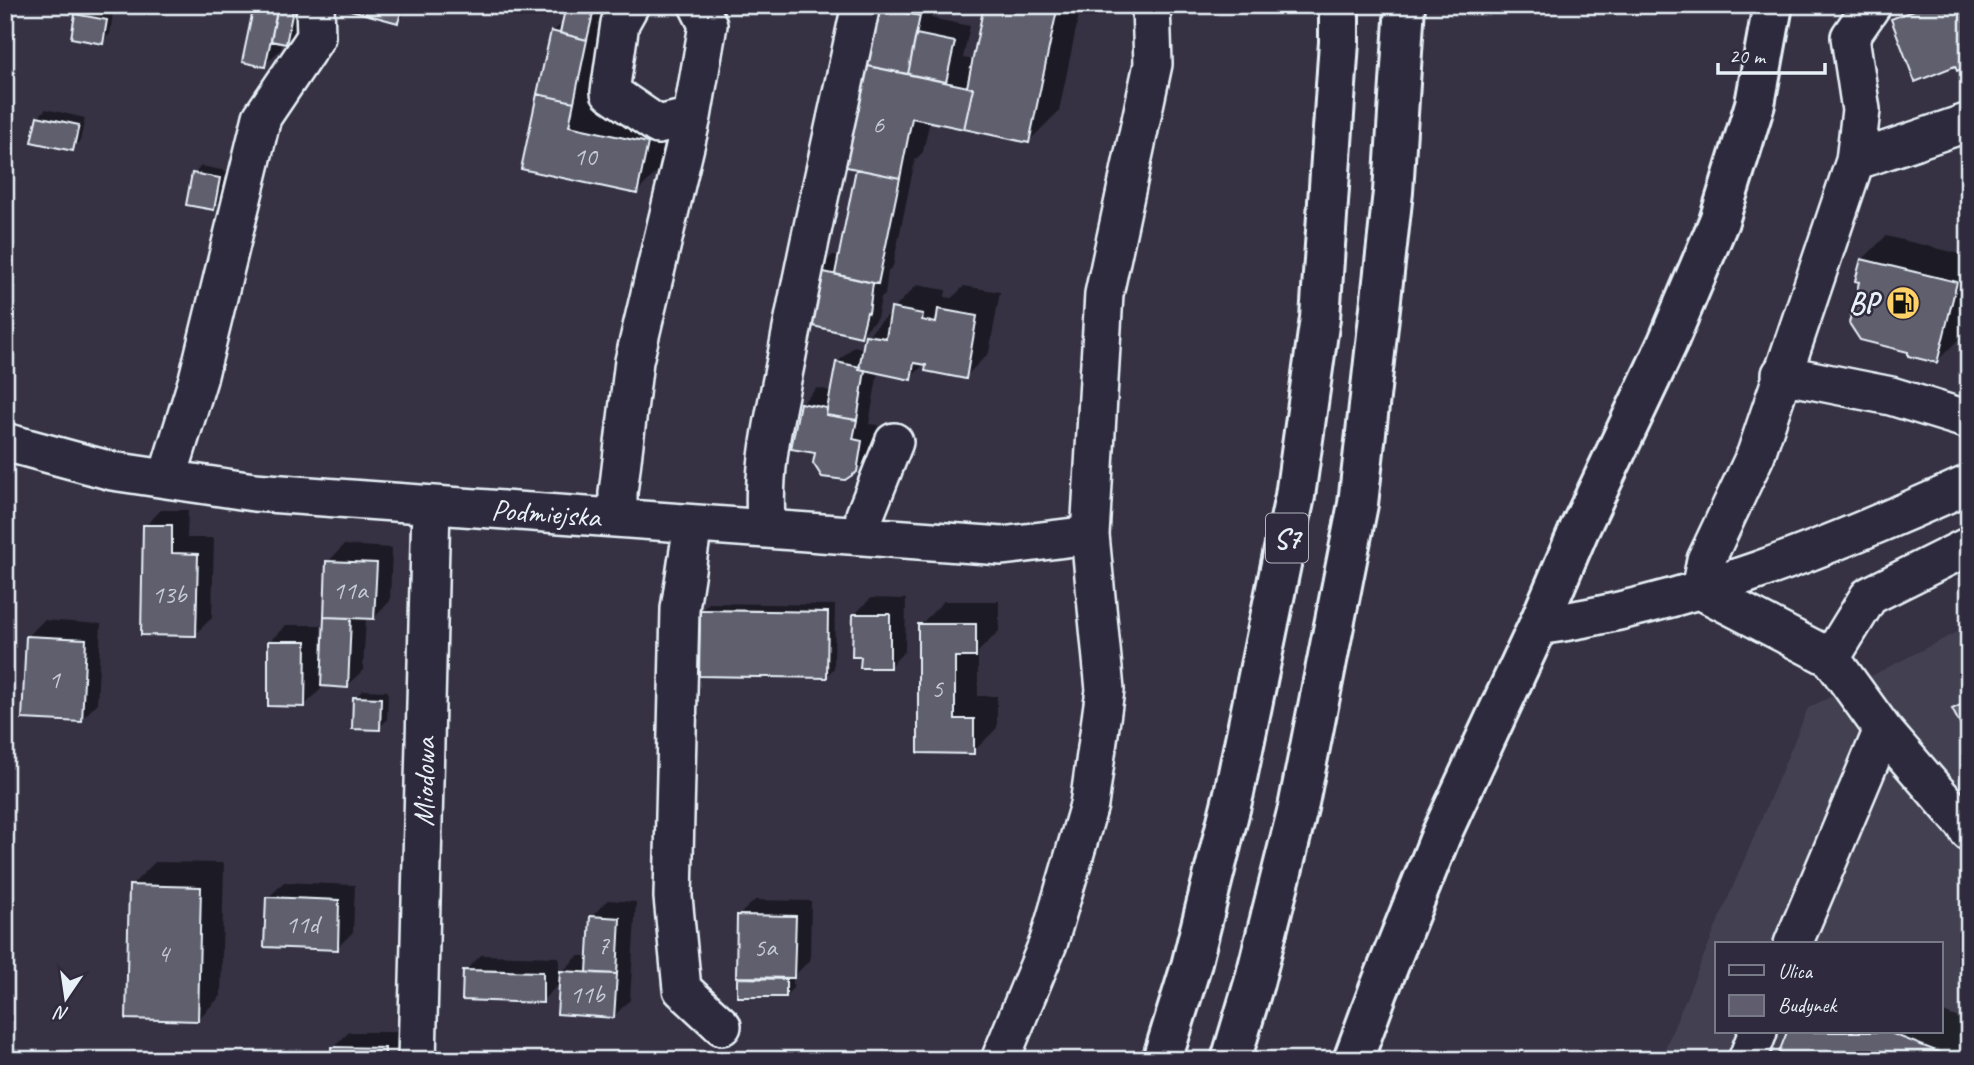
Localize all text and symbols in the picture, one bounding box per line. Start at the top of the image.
scale bar [1718,32,1825,76]
text: 20 m [1729,43,1767,69]
house number: 6 [872,108,885,141]
house number: 10 [573,140,599,173]
place label: BP [1848,284,1883,322]
fuel station icon: BP [1884,284,1922,322]
street label: Podmiejska [490,490,604,536]
road number: S7 [1266,514,1308,562]
house number: 11a [333,574,369,607]
house number: 13b [152,578,188,611]
house number: 1 [48,663,61,696]
house number: 5 [931,672,944,705]
street label: Miodowa [404,735,444,827]
house number: 11d [285,908,323,941]
house number: 7 [597,929,610,962]
house number: 5a [753,931,778,964]
house number: 4 [157,937,171,970]
legend [1715,942,1942,1034]
text: Ulica [1778,958,1814,984]
north arrow [32,964,102,1034]
house number: 11b [570,978,606,1011]
text: Budynek [1778,992,1838,1018]
text: N [51,1000,71,1027]

